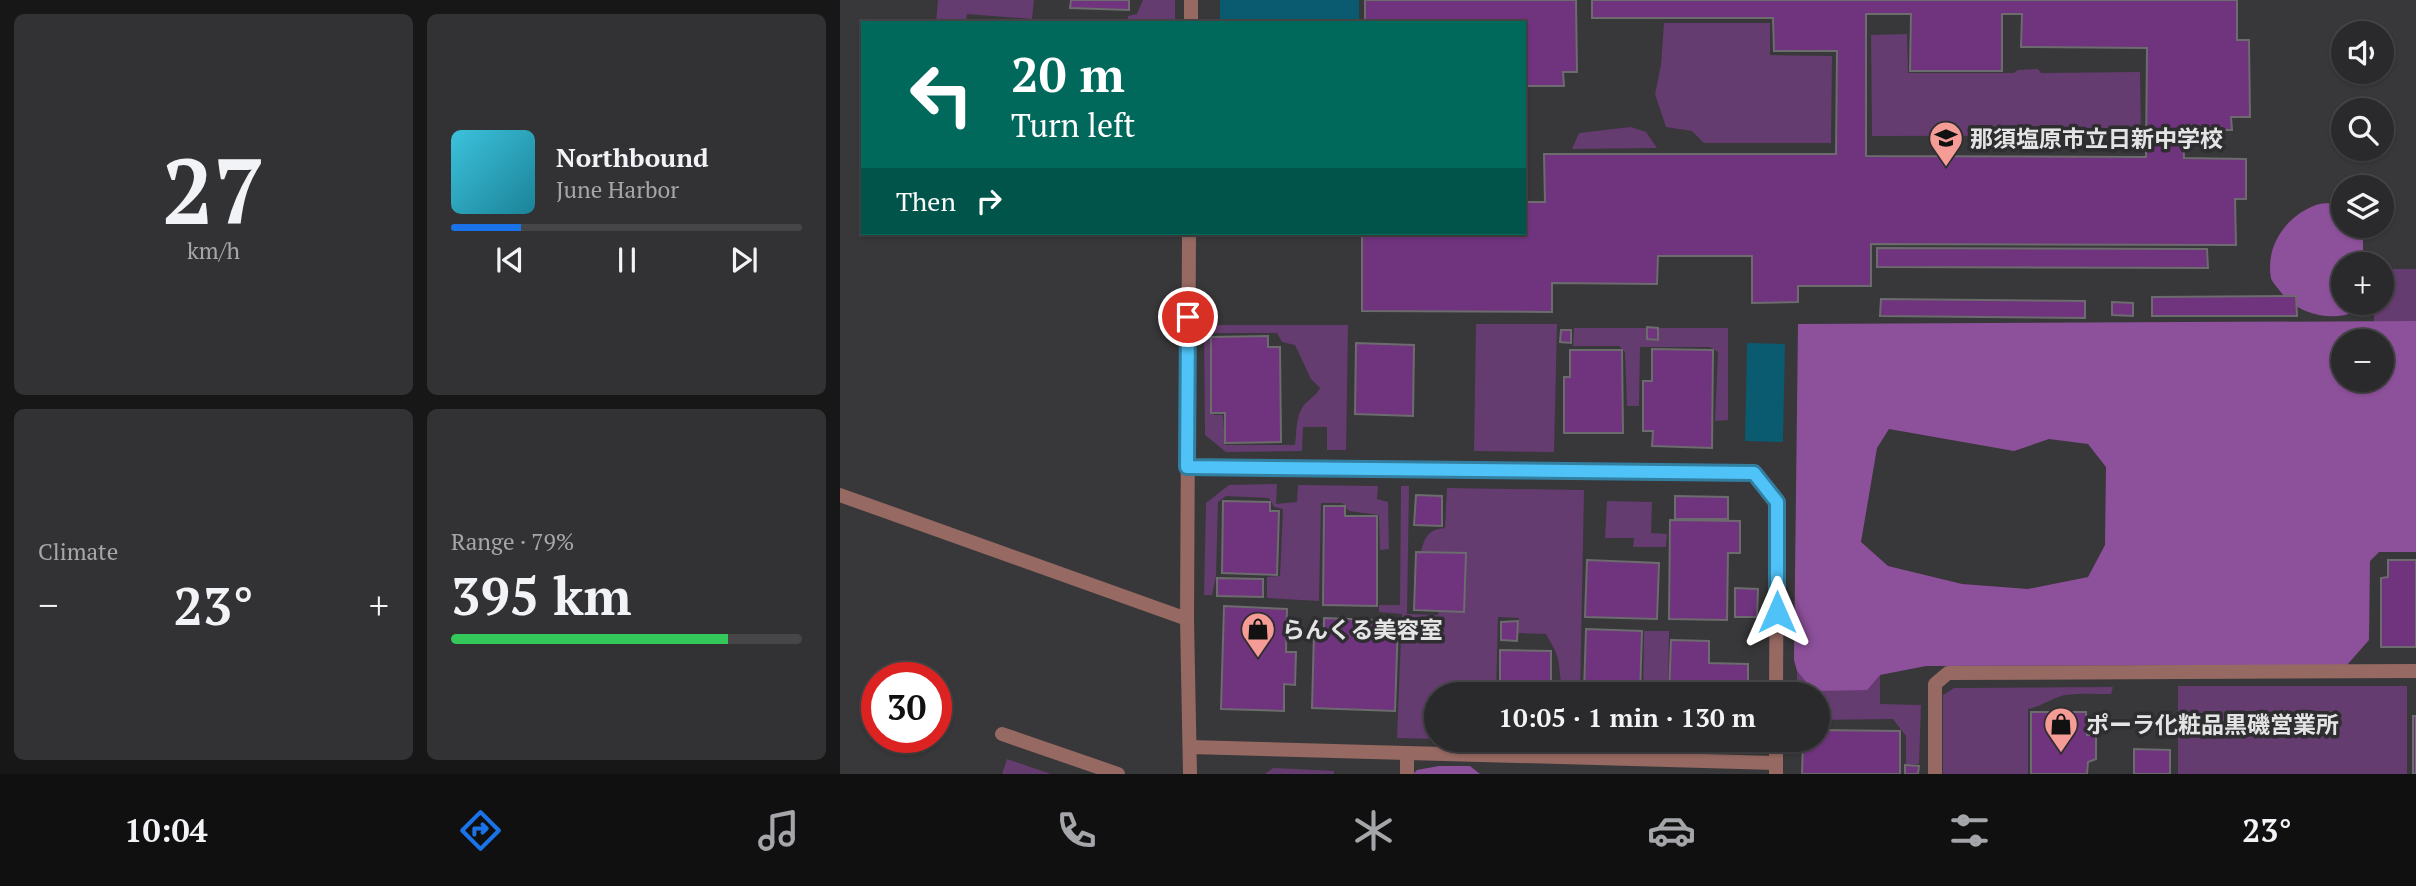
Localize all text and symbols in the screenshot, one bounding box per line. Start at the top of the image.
map controls [2331,21,2394,392]
button: sound [2331,21,2394,84]
text: 20 m [1011,41,1125,106]
icon: left [896,49,987,140]
button: search [2331,98,2394,161]
text: Turn left [1011,104,1135,146]
school or university icon: 那須塩原市立日新中学校 [1927,119,1965,168]
place label: 那須塩原市立日新中学校 [1970,123,2223,154]
text: 27 [162,129,265,250]
text: Northbound [556,140,709,174]
text: June Harbor [556,174,679,205]
button: layers [2331,175,2394,238]
icon: right [970,182,1008,220]
text: Then [896,184,956,218]
text: km/h [187,235,240,266]
icon: previous [491,241,529,279]
icon: pause [608,241,646,279]
icon: next [725,241,763,279]
button: + [2331,252,2394,315]
pin [1158,287,1218,347]
icon: arrive [1169,298,1207,336]
button: − [2331,329,2394,392]
text: Range · 79% [451,526,574,557]
text: Climate [38,536,118,567]
text: 395 km [451,561,632,630]
text: 23° [173,571,254,640]
position arrow [1740,575,1814,649]
text: − [38,580,58,630]
text: + [369,580,389,630]
shop icon: らんくる美容室 [1239,610,1277,659]
place label: らんくる美容室 [1282,614,1443,645]
speed limit sign: 30 [861,662,952,753]
text: 10:05 · 1 min · 130 m [1498,700,1756,734]
shop icon: ポーラ化粧品黒磯営業所 [2042,705,2080,754]
place label: ポーラ化粧品黒磯営業所 [2086,709,2339,740]
icon: directions [456,806,505,855]
icon: music [754,806,803,855]
icon: phone [1052,806,1101,855]
icon: climate [1349,806,1398,855]
icon: car [1647,806,1696,855]
icon: filters [1945,806,1994,855]
text: 10:04 [124,809,208,851]
text: 23° [2242,809,2292,851]

